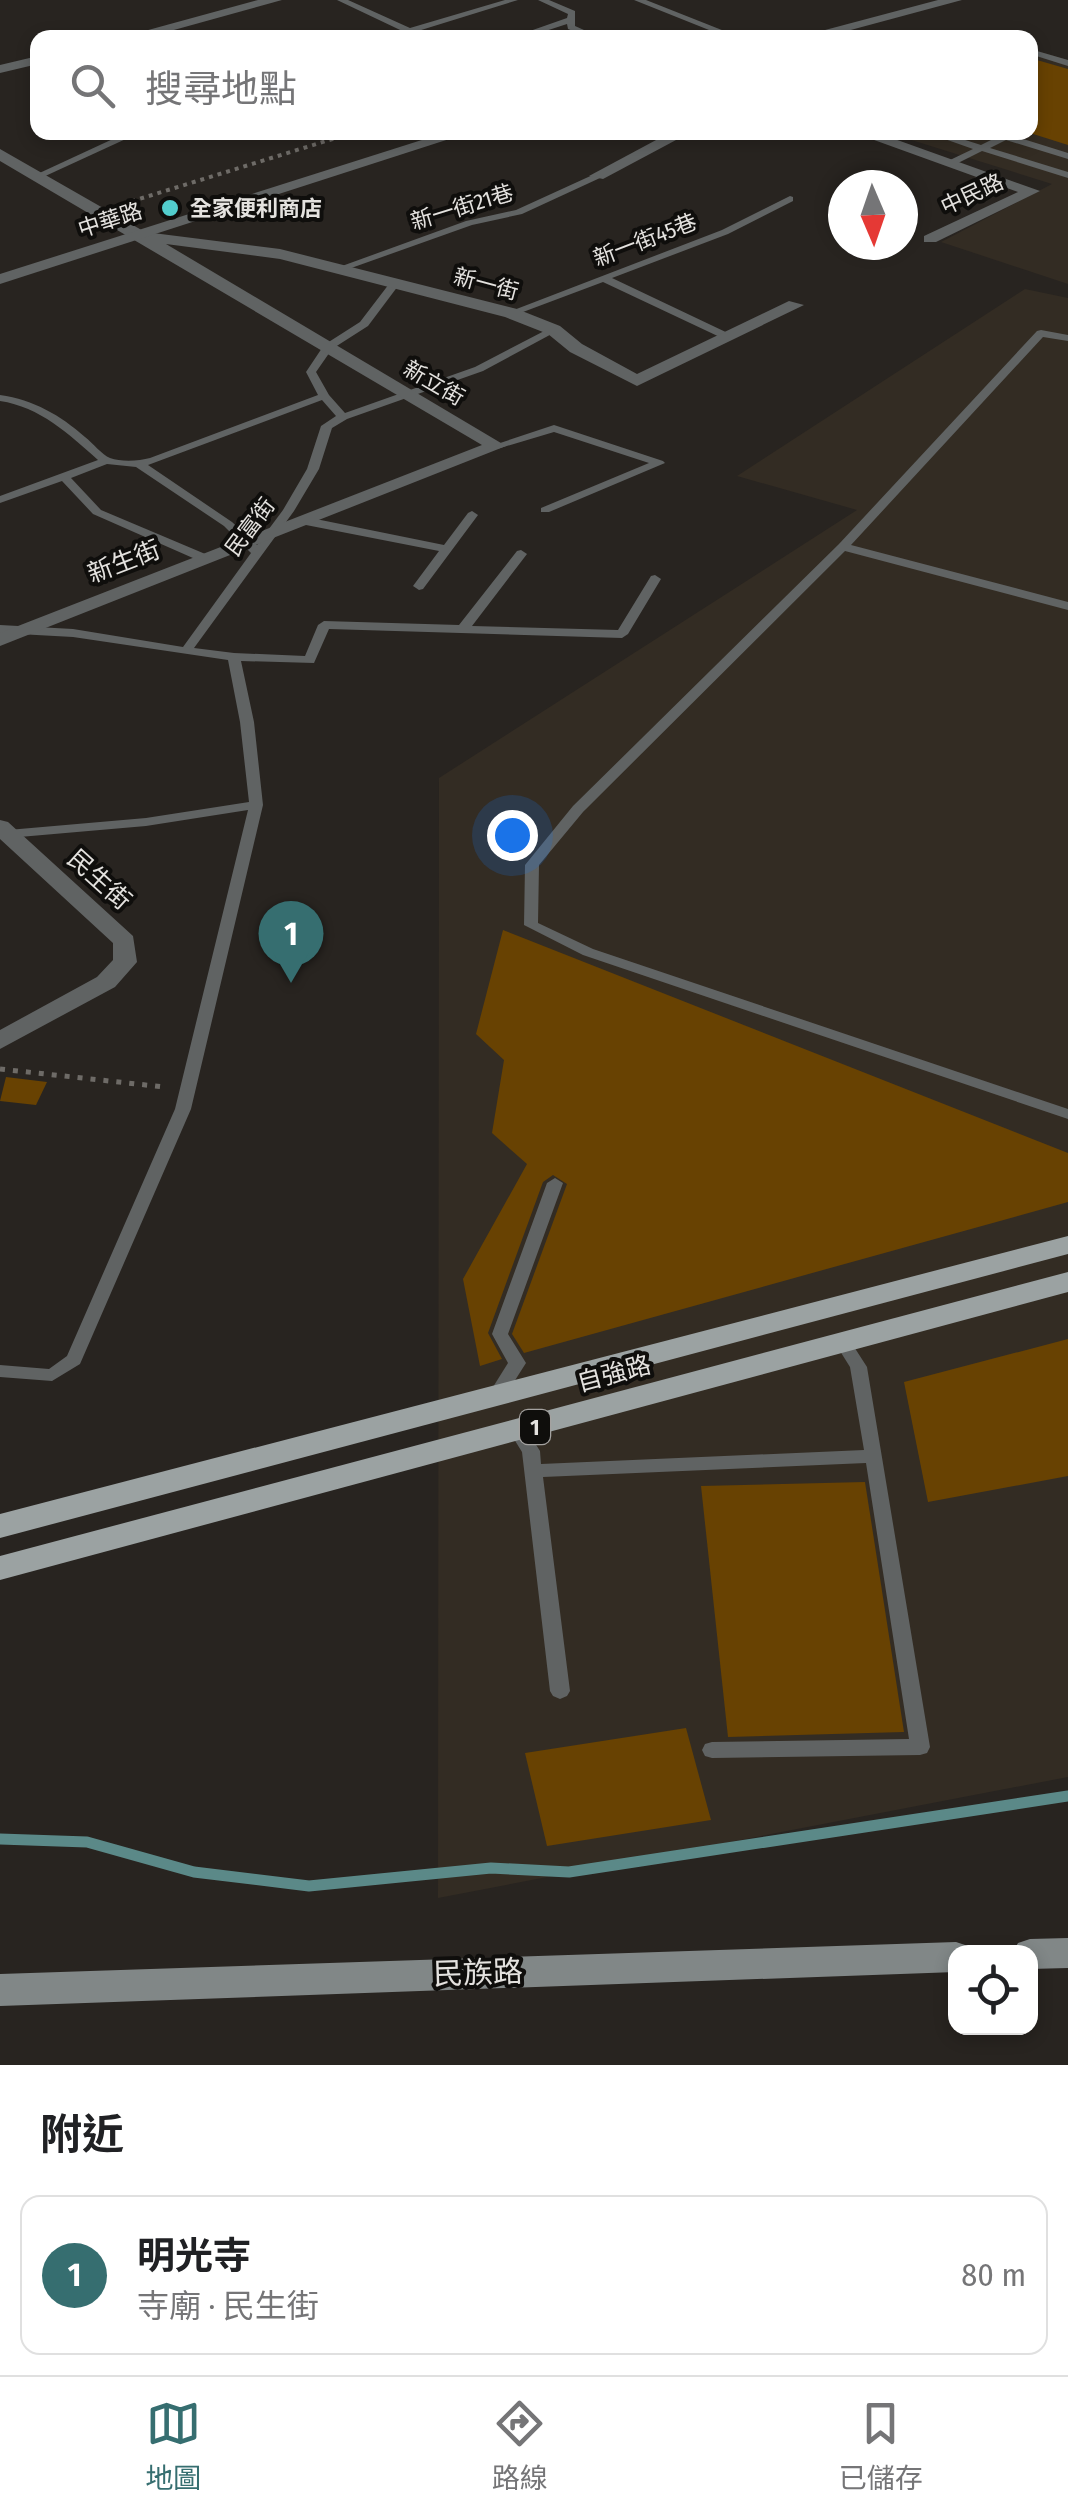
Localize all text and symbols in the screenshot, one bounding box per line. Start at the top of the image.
search box [30,30,1038,140]
icon: search [65,58,120,113]
text: 搜尋地點 [145,66,297,112]
street label: 中民路 [936,168,1008,220]
north arrow [828,170,918,260]
street label: 新一街21巷 [407,179,517,235]
place label: 全家便利商店 [190,195,322,222]
street label: 中華路 [74,197,146,243]
marker: 全家便利商店 [159,197,181,219]
street label: 新一街45巷 [590,208,700,272]
street label: 新一街 [451,262,521,306]
street label: 新立街 [399,355,469,411]
street label: 民富街 [219,493,281,561]
street label: 新生街 [84,535,164,589]
your location [487,810,538,861]
street label: 民生街 [61,844,137,916]
pin: 1 [258,900,324,983]
street label: 自強路 [574,1350,654,1398]
road number: 1 [520,1410,550,1444]
map controls [948,1945,1038,2035]
button: locate [948,1945,1038,2035]
street label: 民族路 [432,1953,524,1993]
text: 附近 [40,2110,124,2160]
text: 明光寺 [137,2233,251,2279]
text: 1 [68,2256,81,2294]
text: 80 m [961,2256,1026,2294]
text: 寺廟 · 民生街 [137,2287,319,2325]
tab: 地圖 [145,2396,201,2496]
tab: 路線 [492,2396,548,2496]
tab: 已儲存 [839,2396,923,2496]

